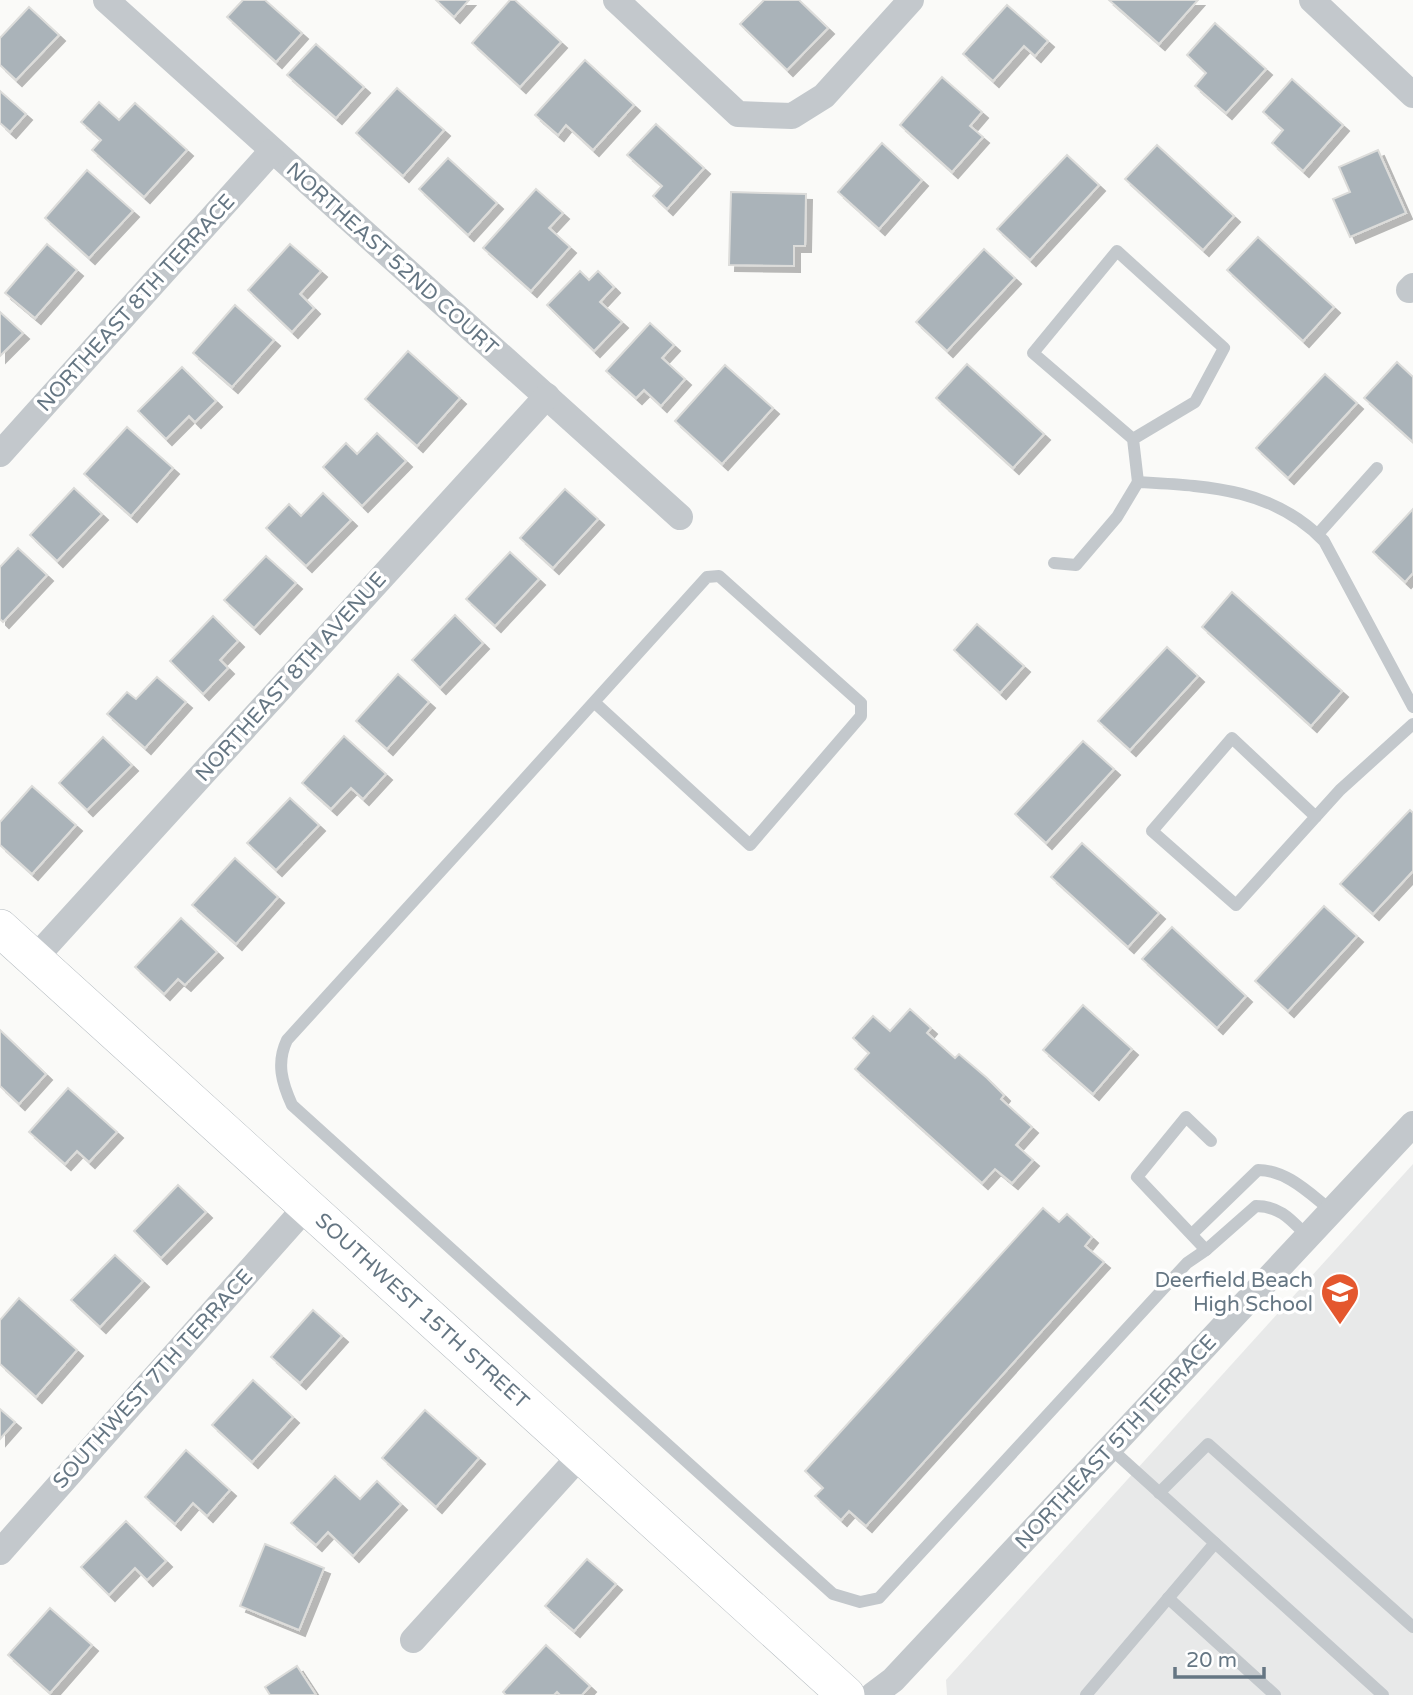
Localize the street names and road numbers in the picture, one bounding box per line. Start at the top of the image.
street label: NORTHEAST 52ND COURT [281,157,503,361]
street label: NORTHEAST 8TH TERRACE [32,189,240,417]
street label: NORTHEAST 8TH AVENUE [190,567,392,787]
street label: SOUTHWEST 15TH STREET [310,1208,534,1414]
street label: SOUTHWEST 7TH TERRACE [48,1264,258,1494]
street label: NORTHEAST 5TH TERRACE [1010,1330,1222,1554]

